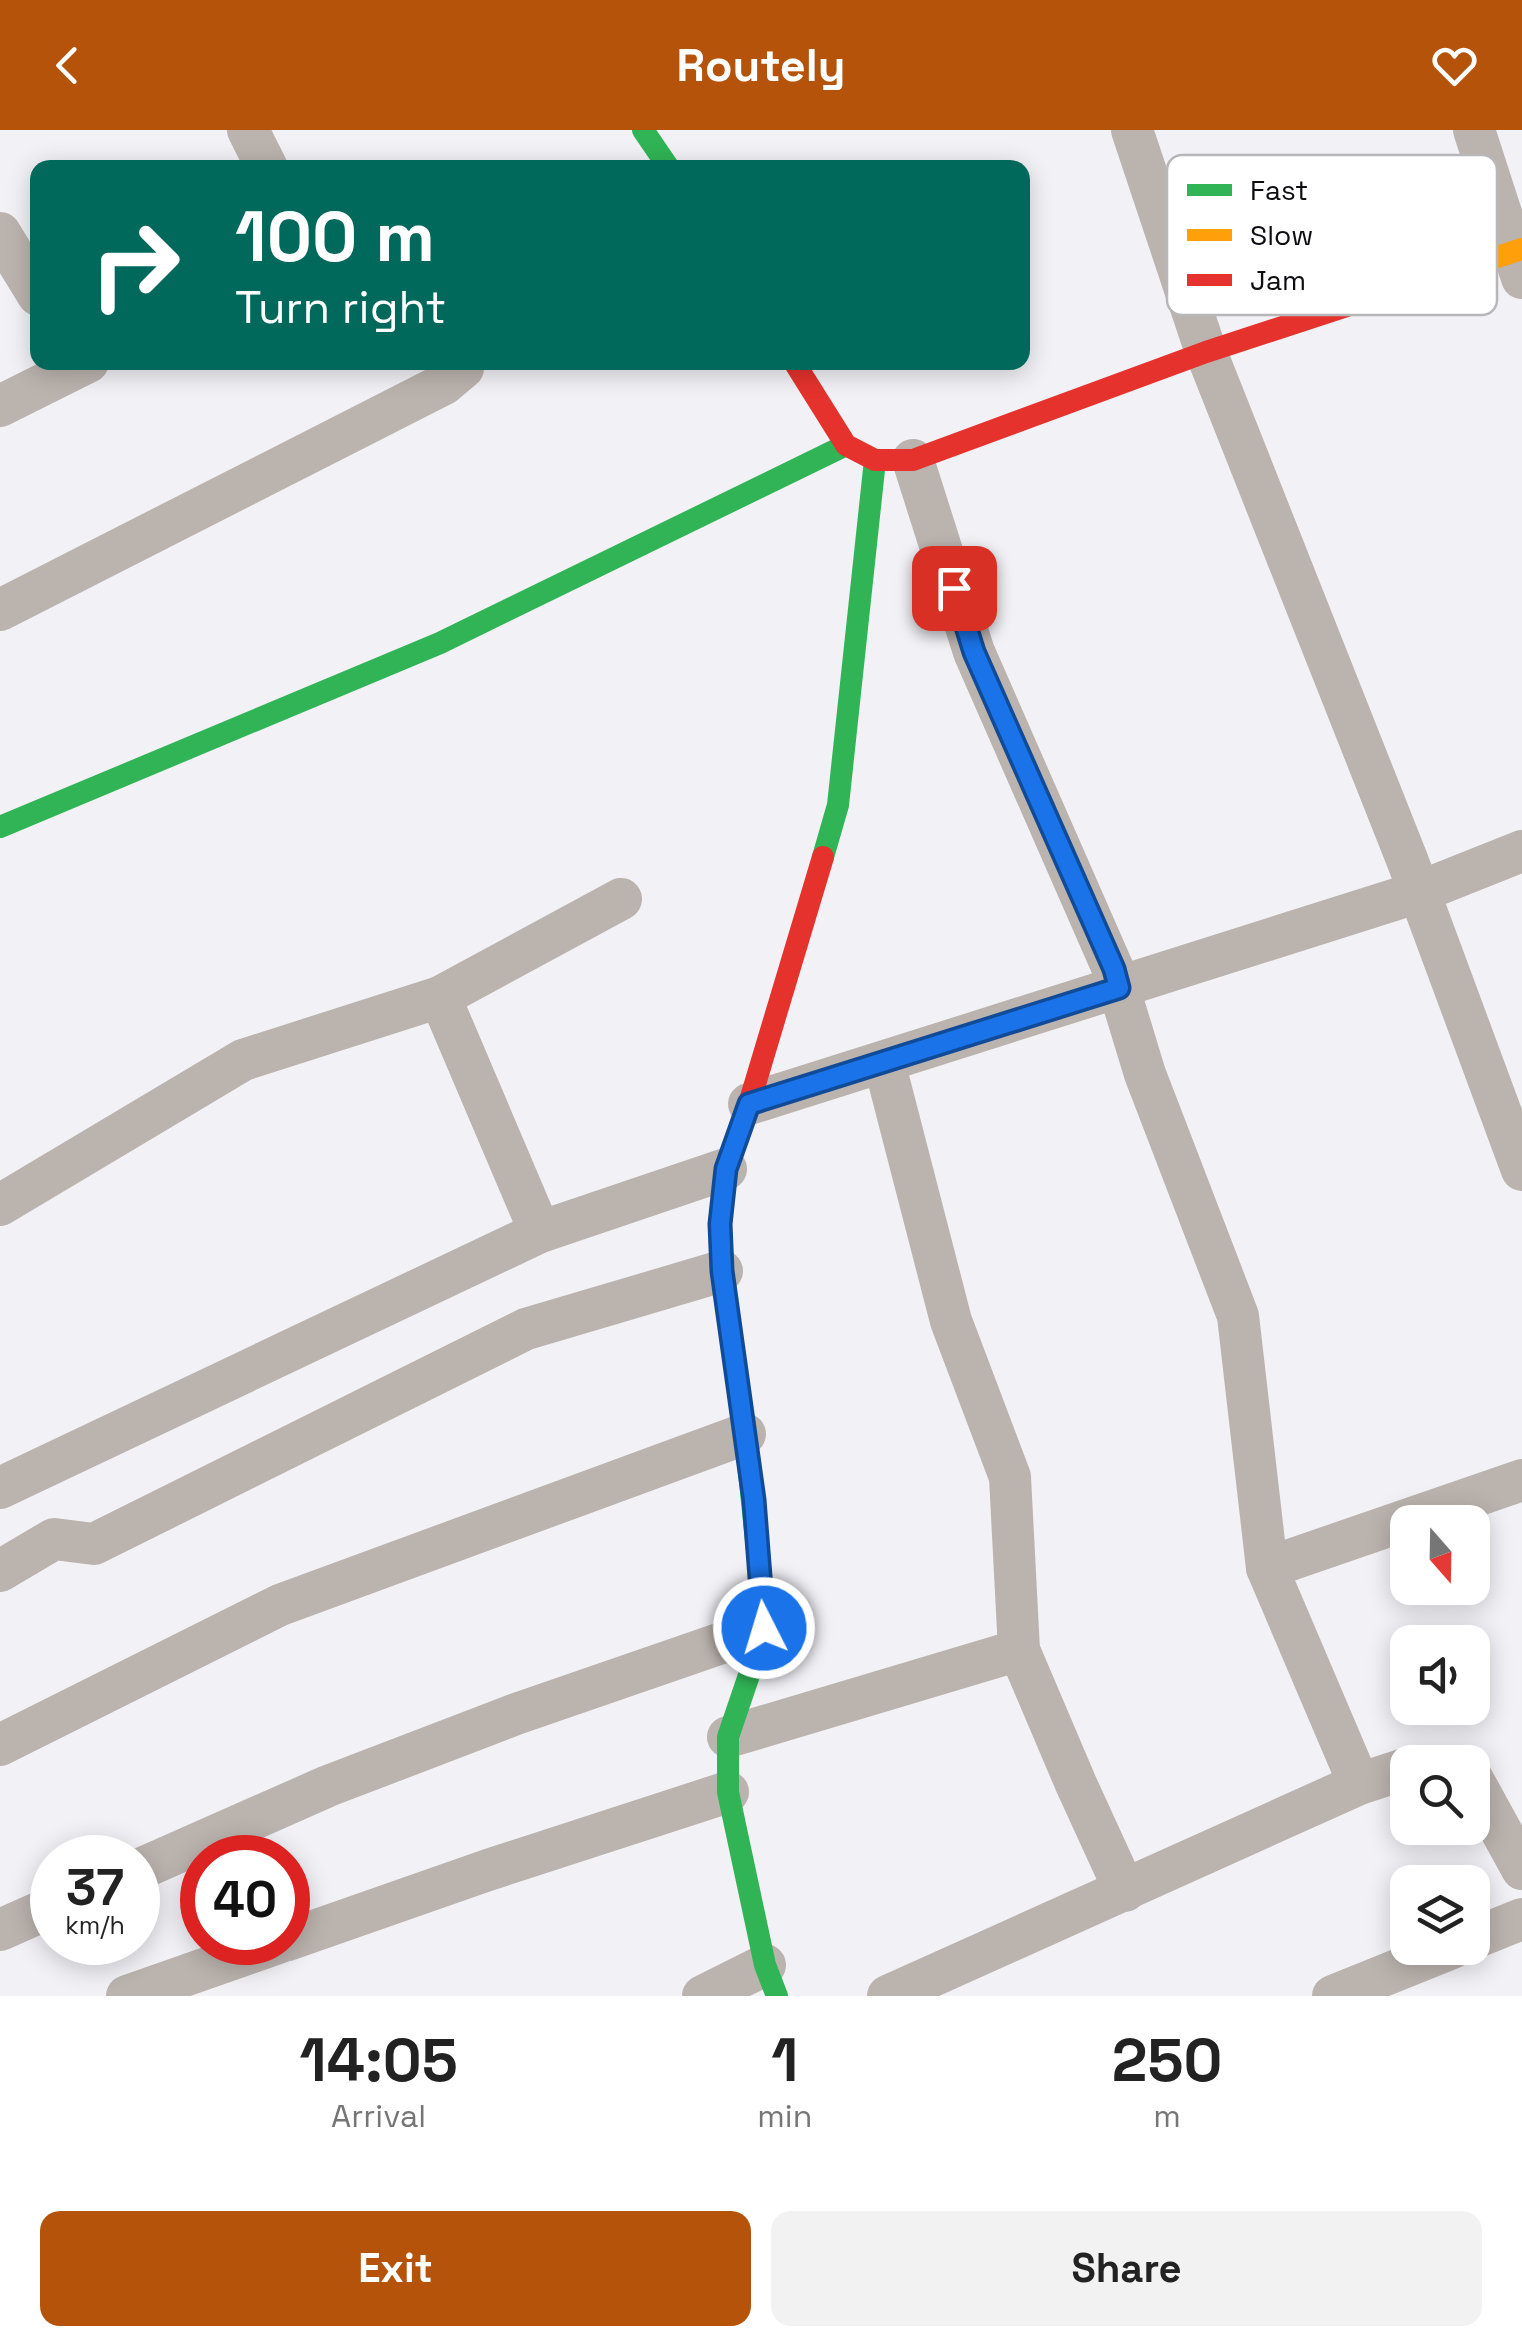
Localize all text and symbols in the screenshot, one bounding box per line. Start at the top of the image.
text: Routely [676,37,846,94]
icon: back [40,38,95,93]
icon: heart [1427,38,1482,93]
legend [1167,155,1497,315]
text: Fast [1250,172,1308,208]
text: 100 m [235,192,435,281]
icon: right [70,200,200,330]
text: Slow [1250,217,1313,253]
text: Jam [1250,262,1306,298]
text: Turn right [235,279,446,336]
pin [912,546,997,631]
icon: arrive [927,561,982,616]
north arrow [1390,1505,1490,1605]
map controls [1390,1505,1490,1965]
position arrow [712,1576,816,1680]
button: sound [1390,1625,1490,1725]
button: search [1390,1745,1490,1845]
speed limit sign: 40 [180,1835,310,1965]
text: 37 [66,1856,124,1920]
button: layers [1390,1865,1490,1965]
text: km/h [65,1909,125,1941]
text: 14:05 [300,2022,458,2099]
text: 1 [771,2022,798,2099]
text: 250 [1112,2022,1222,2099]
text: Arrival [331,2096,426,2136]
text: min [757,2096,812,2136]
text: m [1153,2096,1181,2136]
button: Exit [40,2211,751,2326]
button: Share [771,2211,1482,2326]

